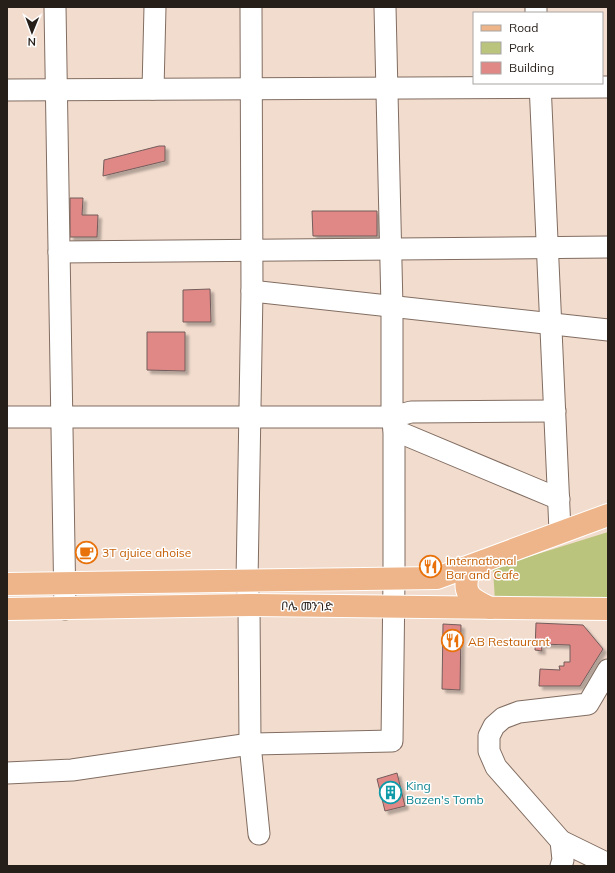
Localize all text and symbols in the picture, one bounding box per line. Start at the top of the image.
north arrow [12,12,52,52]
legend [473,12,603,84]
text: Road [509,20,538,35]
text: N [28,35,36,49]
text: Park [509,40,535,55]
text: Building [509,60,554,75]
cafe icon: 3T ajuice ahoise [74,539,100,565]
place label: 3T ajuice ahoise [102,545,191,560]
place label: International Bar and Cafe [446,553,519,582]
restaurant icon: International Bar and Cafe [418,554,444,580]
street label: ቦሌ መንገድ [281,598,333,614]
restaurant icon: AB Restaurant [440,628,466,654]
place label: AB Restaurant [468,634,550,649]
place label: King Bazen's Tomb [406,778,484,807]
building icon: King Bazen's Tomb [378,779,404,805]

